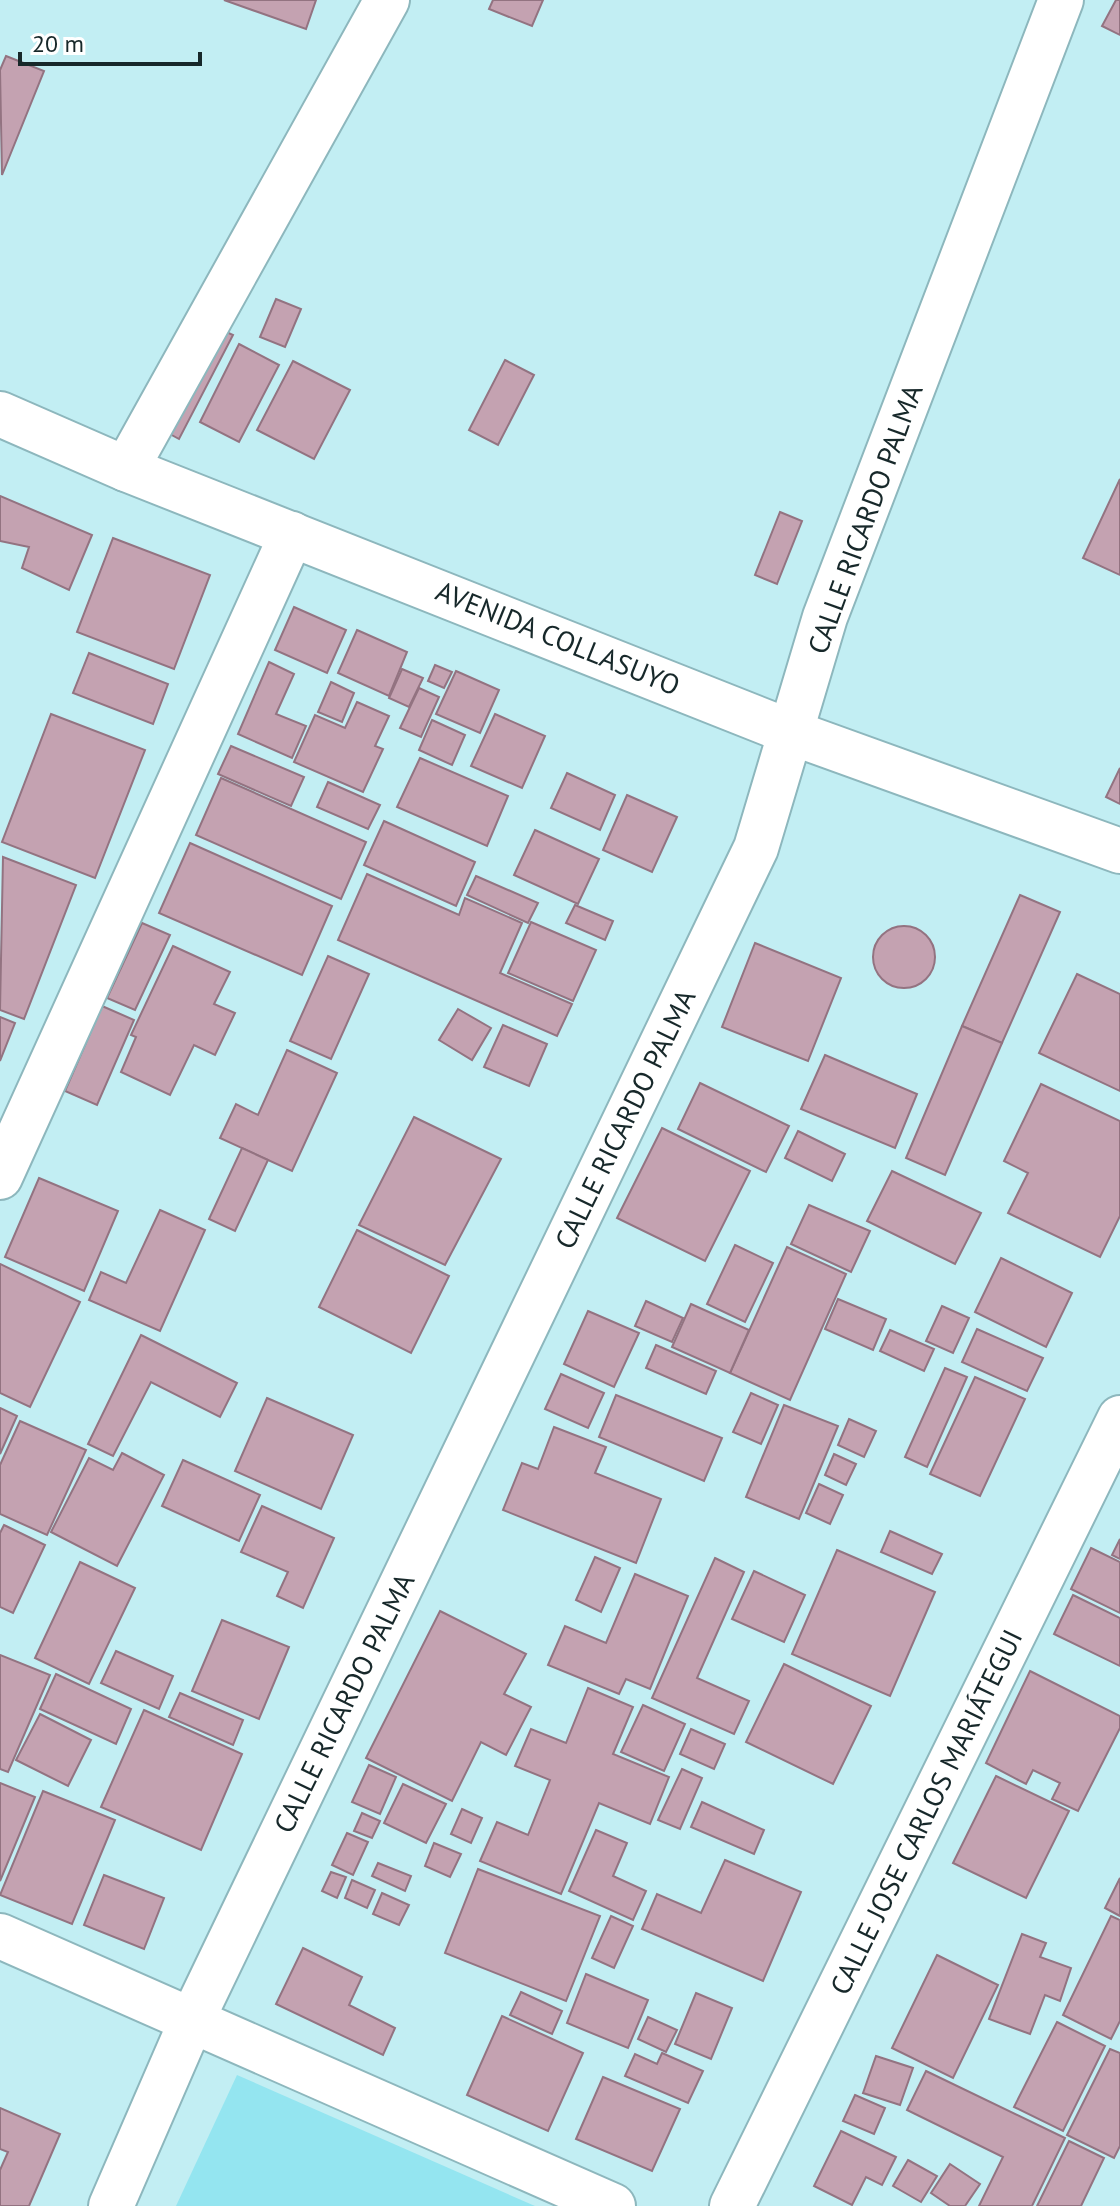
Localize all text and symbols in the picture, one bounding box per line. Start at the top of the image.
scale bar [20,16,200,66]
text: 20 m [32,28,84,59]
street label: CALLE RICARDO PALMA [799,378,931,659]
street label: AVENIDA COLLASUYO [431,572,686,703]
street label: CALLE RICARDO PALMA [546,982,704,1255]
street label: CALLE RICARDO PALMA [265,1566,423,1839]
street label: CALLE JOSE CARLOS MARIÁTEGUI [821,1623,1030,2001]

